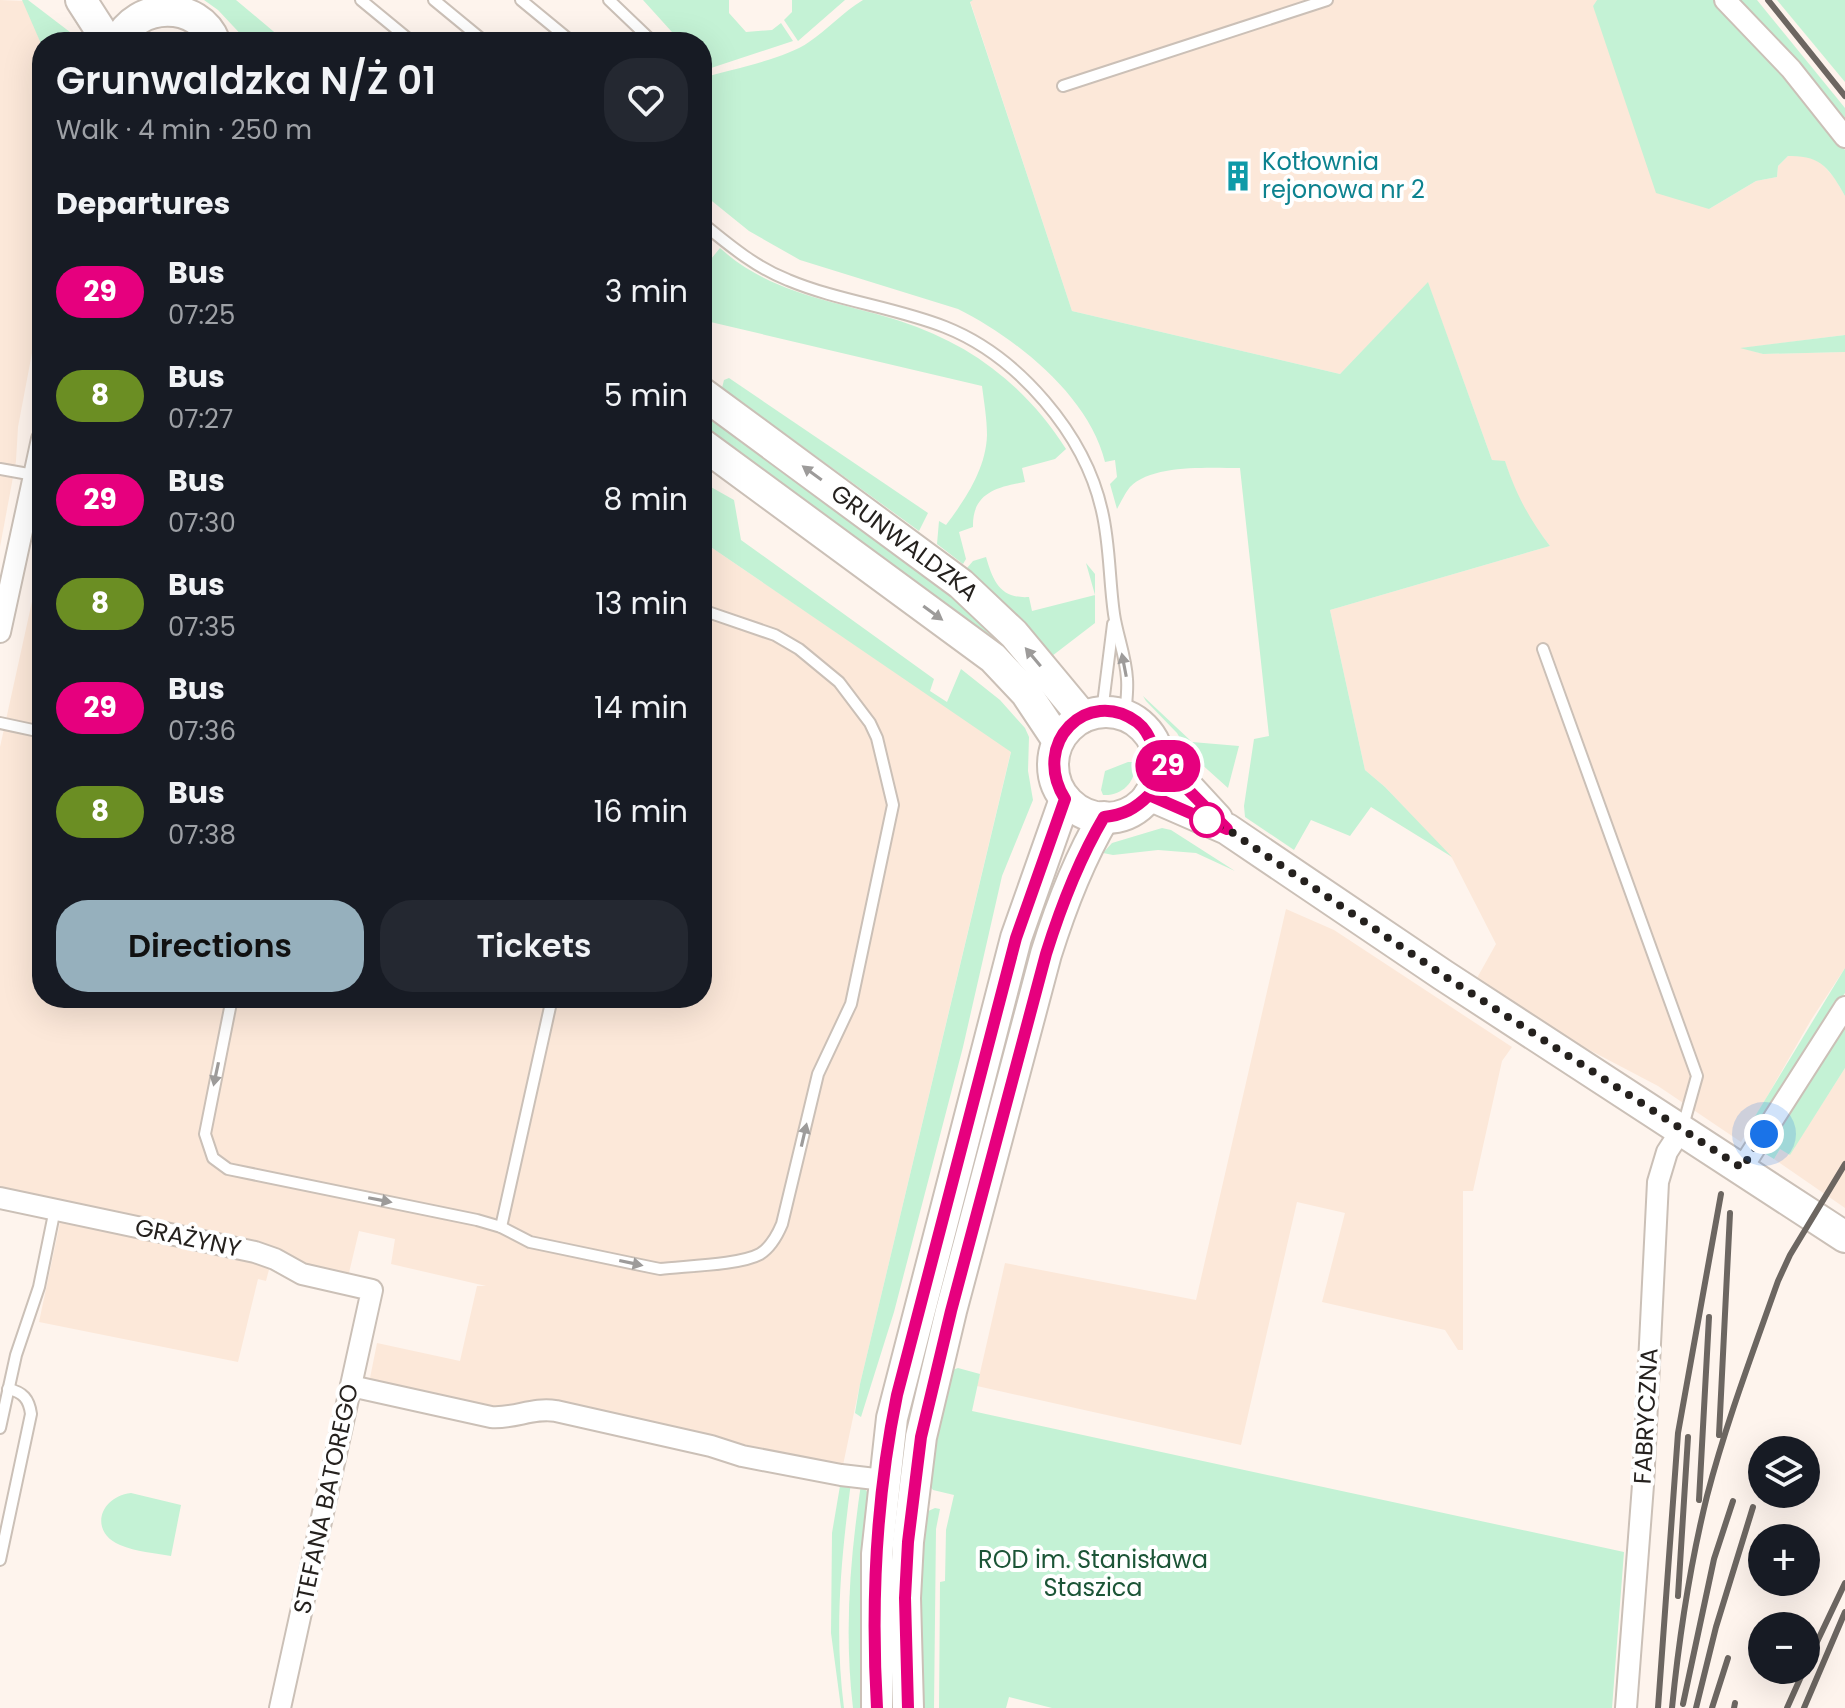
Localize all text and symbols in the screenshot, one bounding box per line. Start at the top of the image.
text: Grunwaldzka N/Ż 01 [56,54,436,107]
button: heart [604,58,688,142]
text: Walk · 4 min · 250 m [56,112,312,148]
place label: Kotłownia rejonowa nr 2 [1262,145,1425,206]
building icon: Kotłownia rejonowa nr 2 [1221,159,1255,193]
text: Departures [56,182,230,225]
text: Bus [168,251,225,294]
text: 3 min [605,270,688,313]
text: 29 [83,272,117,311]
text: 07:25 [168,297,235,333]
text: Bus [168,355,225,398]
text: 5 min [604,374,688,417]
text: 8 [91,376,109,415]
text: 07:27 [168,401,233,437]
text: Bus [168,459,225,502]
one-way arrow [802,466,822,482]
street label: GRUNWALDZKA [824,476,986,608]
text: 8 min [604,478,688,521]
text: 29 [83,480,117,519]
text: 07:30 [168,505,236,541]
text: Bus [168,563,225,606]
text: 13 min [595,582,688,625]
text: 8 [91,584,109,623]
one-way arrow [923,604,944,620]
text: 07:35 [168,609,236,645]
one-way arrow [1025,647,1042,667]
one-way arrow [1117,652,1130,677]
text: Bus [168,667,225,710]
text: 14 min [594,686,688,729]
text: 29 [83,688,117,727]
text: 07:36 [168,713,236,749]
line badge: 29 [1132,740,1204,792]
text: 29 [1151,746,1185,785]
text: Bus [168,771,225,814]
text: 16 min [594,790,688,833]
text: 8 [91,792,109,831]
unlabelled marker [1190,803,1224,837]
text: 07:38 [168,817,236,853]
button: Directions [56,900,364,992]
button: Tickets [380,900,688,992]
one-way arrow [209,1062,222,1087]
your location [1744,1114,1784,1154]
one-way arrow [798,1123,810,1148]
one-way arrow [368,1194,393,1206]
street label: GRAŻYNY [132,1210,244,1265]
one-way arrow [619,1258,644,1270]
street label: FABRYCZNA [1625,1347,1666,1485]
street label: STEFANA BATOREGO [285,1381,366,1617]
map controls [1748,1436,1820,1684]
button: layers [1748,1436,1820,1508]
button: + [1748,1524,1820,1596]
park label: ROD im. Stanisława Staszica [978,1543,1208,1604]
button: − [1748,1612,1820,1684]

